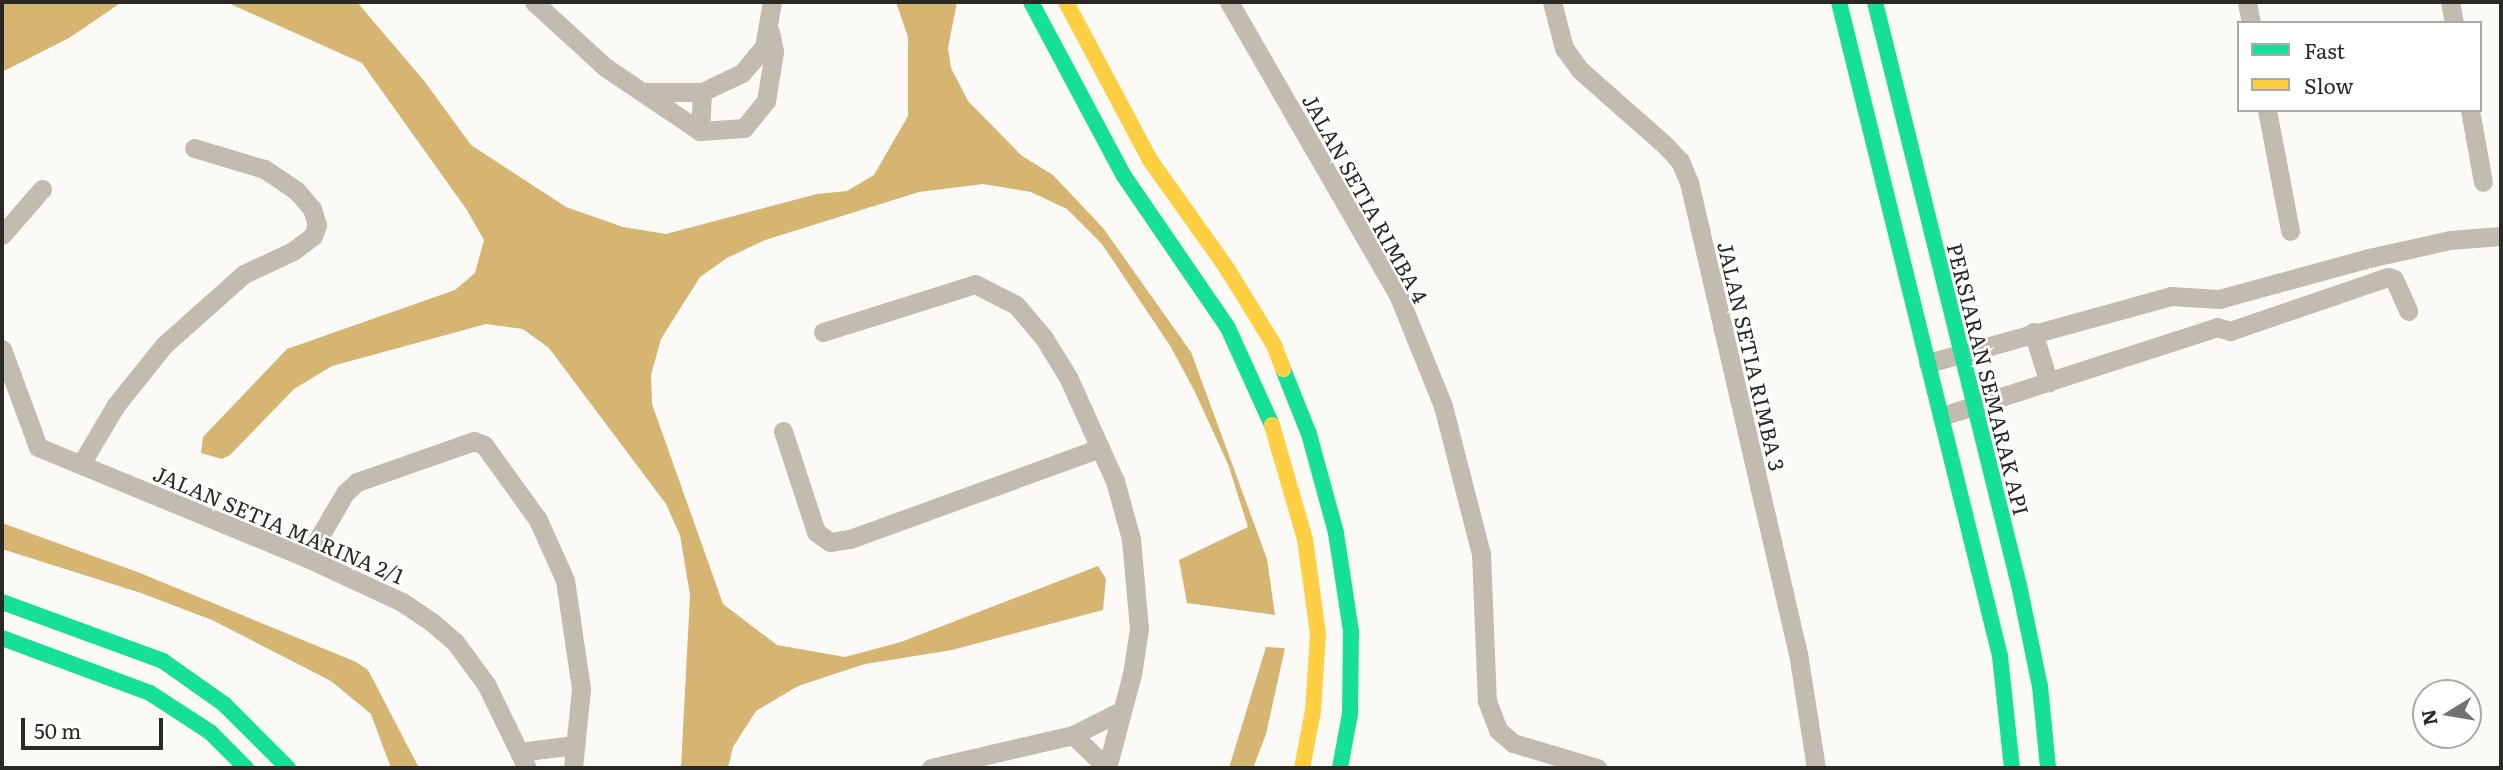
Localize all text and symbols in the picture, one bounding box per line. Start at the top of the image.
legend [2237,21,2482,112]
text: Fast [2304,34,2345,65]
text: Slow [2304,69,2354,100]
street label: JALAN SETIA RIMBA 4 [1298,89,1434,307]
street label: JALAN SETIA RIMBA 3 [1713,239,1791,473]
street label: PERSIARAN SEMARAK API [1943,240,2035,518]
street label: JALAN SETIA MARINA 2/1 [150,460,408,588]
north arrow [2412,679,2482,749]
scale bar [24,704,166,748]
text: N [2413,707,2444,728]
text: 50 m [34,714,81,745]

